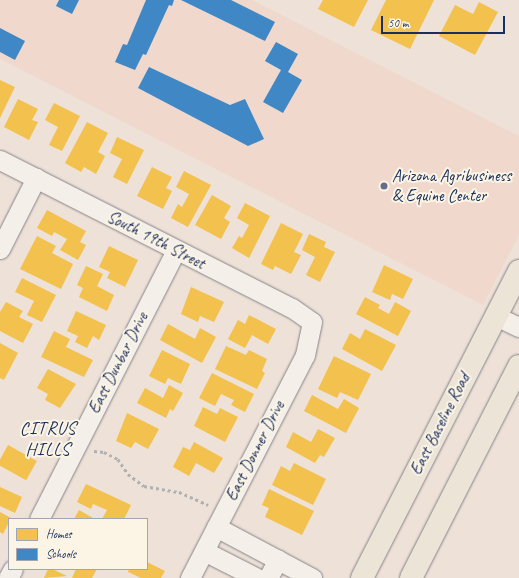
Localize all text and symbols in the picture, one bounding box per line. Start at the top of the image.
scale bar [383,8,507,34]
text: 50 m [388,15,408,31]
place label: Arizona Agribusiness & Equine Center [392,166,511,206]
marker: Arizona Agribusiness & Equine Center [379,181,389,191]
street label: South 19th Street [103,206,209,274]
street label: East Dunbar Drive [84,309,152,417]
street label: East Baseline Road [406,370,474,478]
street label: East Donner Drive [221,398,289,504]
district label: CITRUS HILLS [20,418,76,460]
legend [8,518,148,570]
text: Homes [46,526,72,542]
text: Schools [46,546,76,562]

